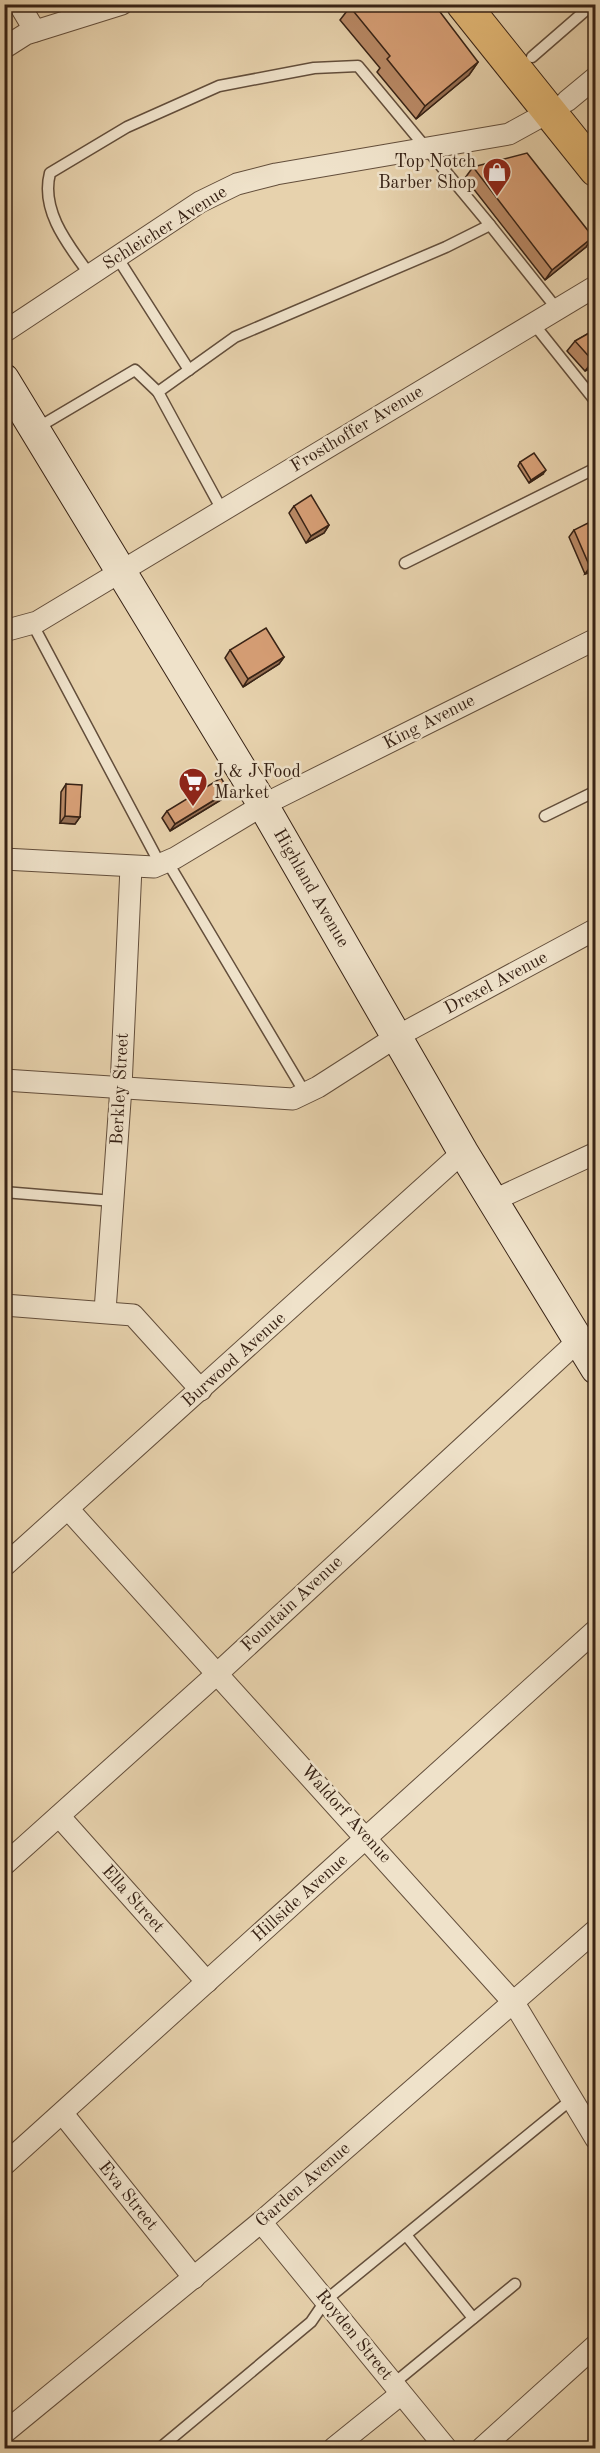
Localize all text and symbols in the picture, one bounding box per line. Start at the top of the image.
place label: Top Notch Barber Shop [378,153,476,192]
shop icon: Top Notch Barber Shop [481,156,513,198]
street label: Schleicher Avenue [100,183,230,273]
street label: Frosthoffer Avenue [288,382,426,476]
street label: King Avenue [380,691,478,753]
place label: J & J Food Market [214,763,301,802]
supermarket icon: J & J Food Market [177,766,209,808]
street label: Highland Avenue [270,826,352,950]
street label: Drexel Avenue [441,948,551,1018]
street label: Berkley Street [108,1032,132,1146]
street label: Burwood Avenue [179,1309,289,1411]
street label: Fountain Avenue [238,1553,346,1655]
street label: Waldorf Avenue [297,1761,395,1867]
street label: Hillside Avenue [249,1851,351,1945]
street label: Ella Street [98,1862,168,1936]
street label: Garden Avenue [252,2139,354,2231]
street label: Eva Street [95,2158,161,2234]
street label: Royden Street [312,2286,396,2384]

